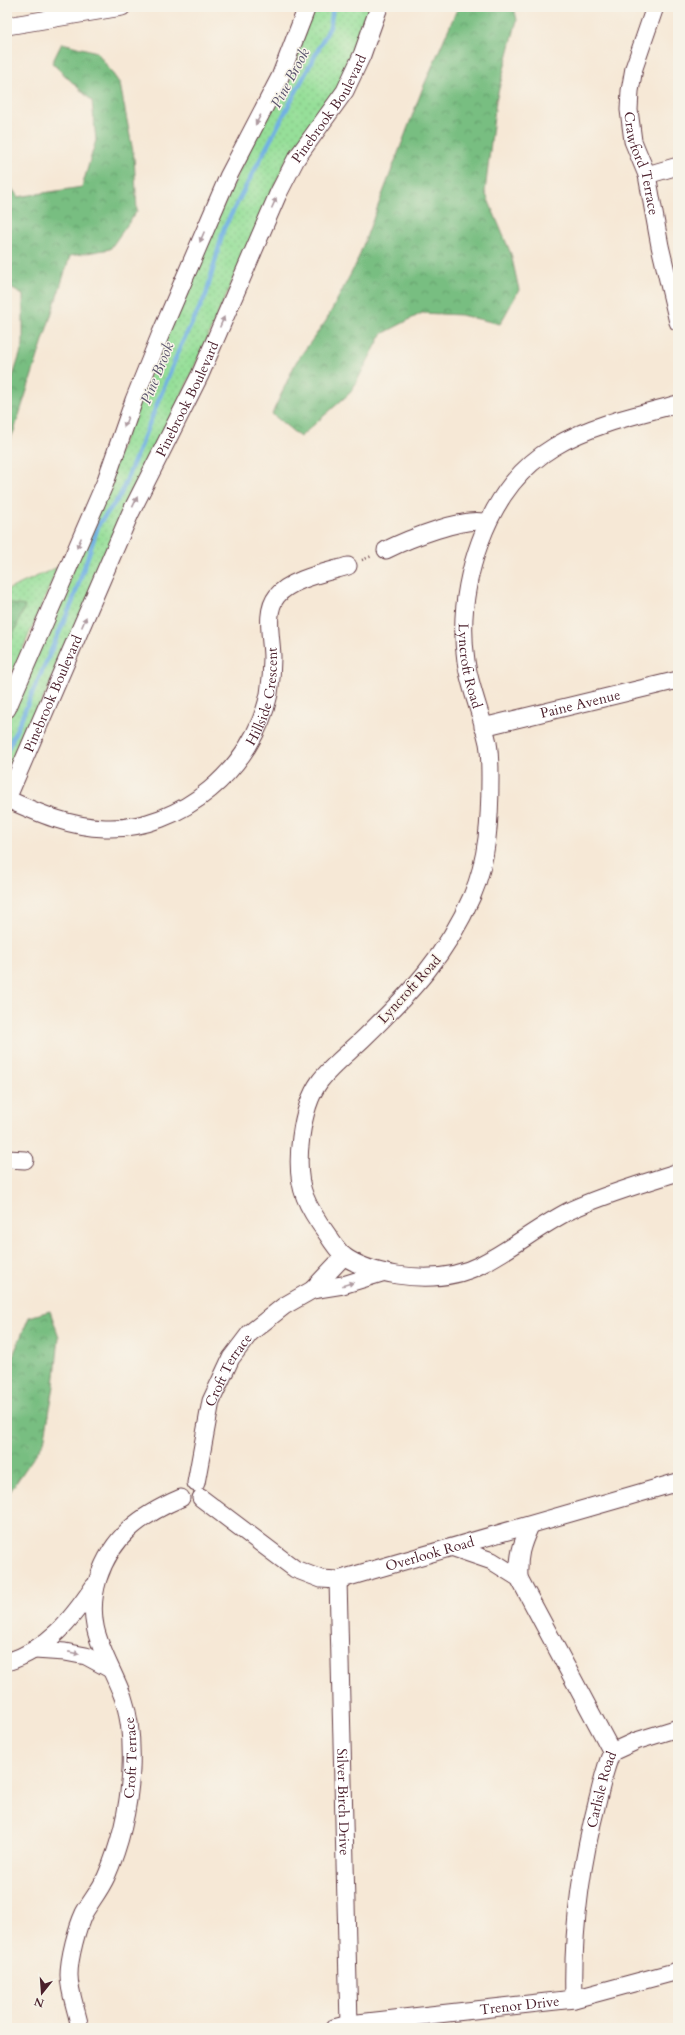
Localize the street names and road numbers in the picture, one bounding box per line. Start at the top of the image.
street label: Pinebrook Boulevard [287,51,371,167]
street label: Crawford Terrace [619,110,663,217]
street label: Pinebrook Boulevard [151,338,224,460]
street label: Lyncroft Road [454,623,487,711]
street label: Pinebrook Boulevard [19,631,87,755]
street label: Hillside Crescent [241,646,282,749]
street label: Paine Avenue [538,685,622,723]
street label: Lyncroft Road [374,951,446,1028]
street label: Croft Terrace [201,1329,257,1410]
street label: Overlook Road [383,1532,477,1576]
street label: Croft Terrace [119,1716,141,1800]
street label: Silver Birch Drive [332,1748,354,1856]
street label: Carlisle Road [582,1748,621,1830]
street label: Trenor Drive [479,1992,560,2019]

